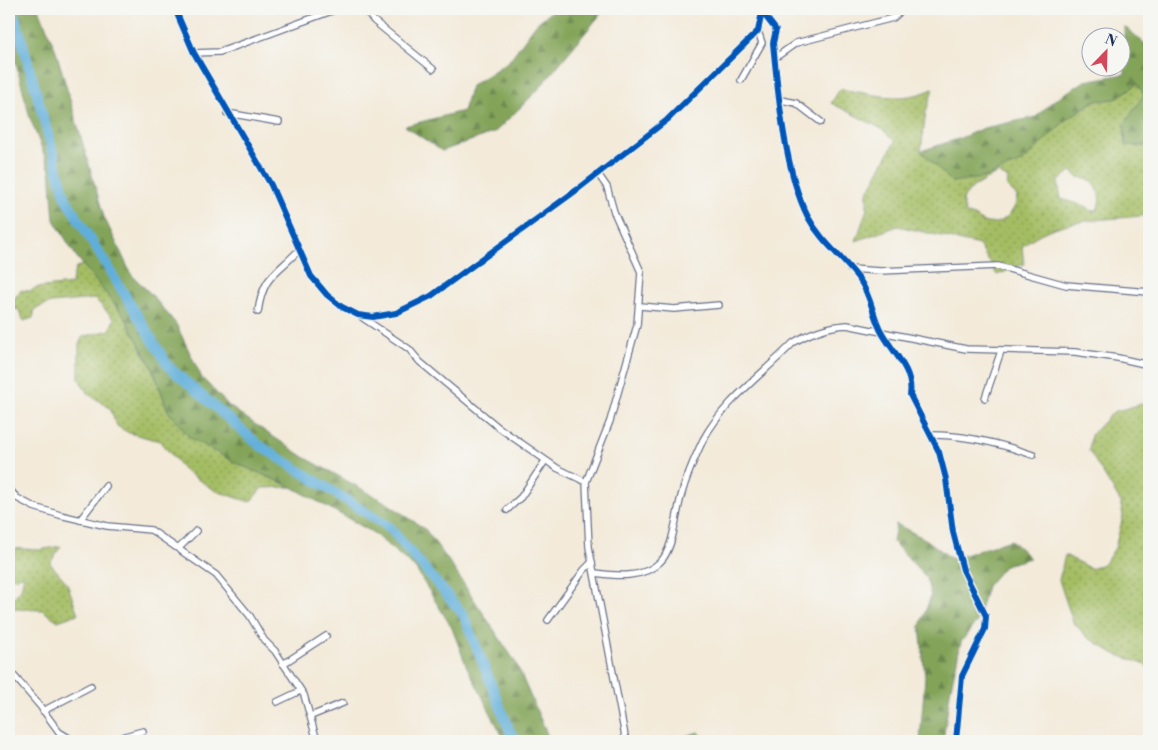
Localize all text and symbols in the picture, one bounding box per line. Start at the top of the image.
north arrow [1080,28,1130,78]
text: N [1102,31,1119,51]

